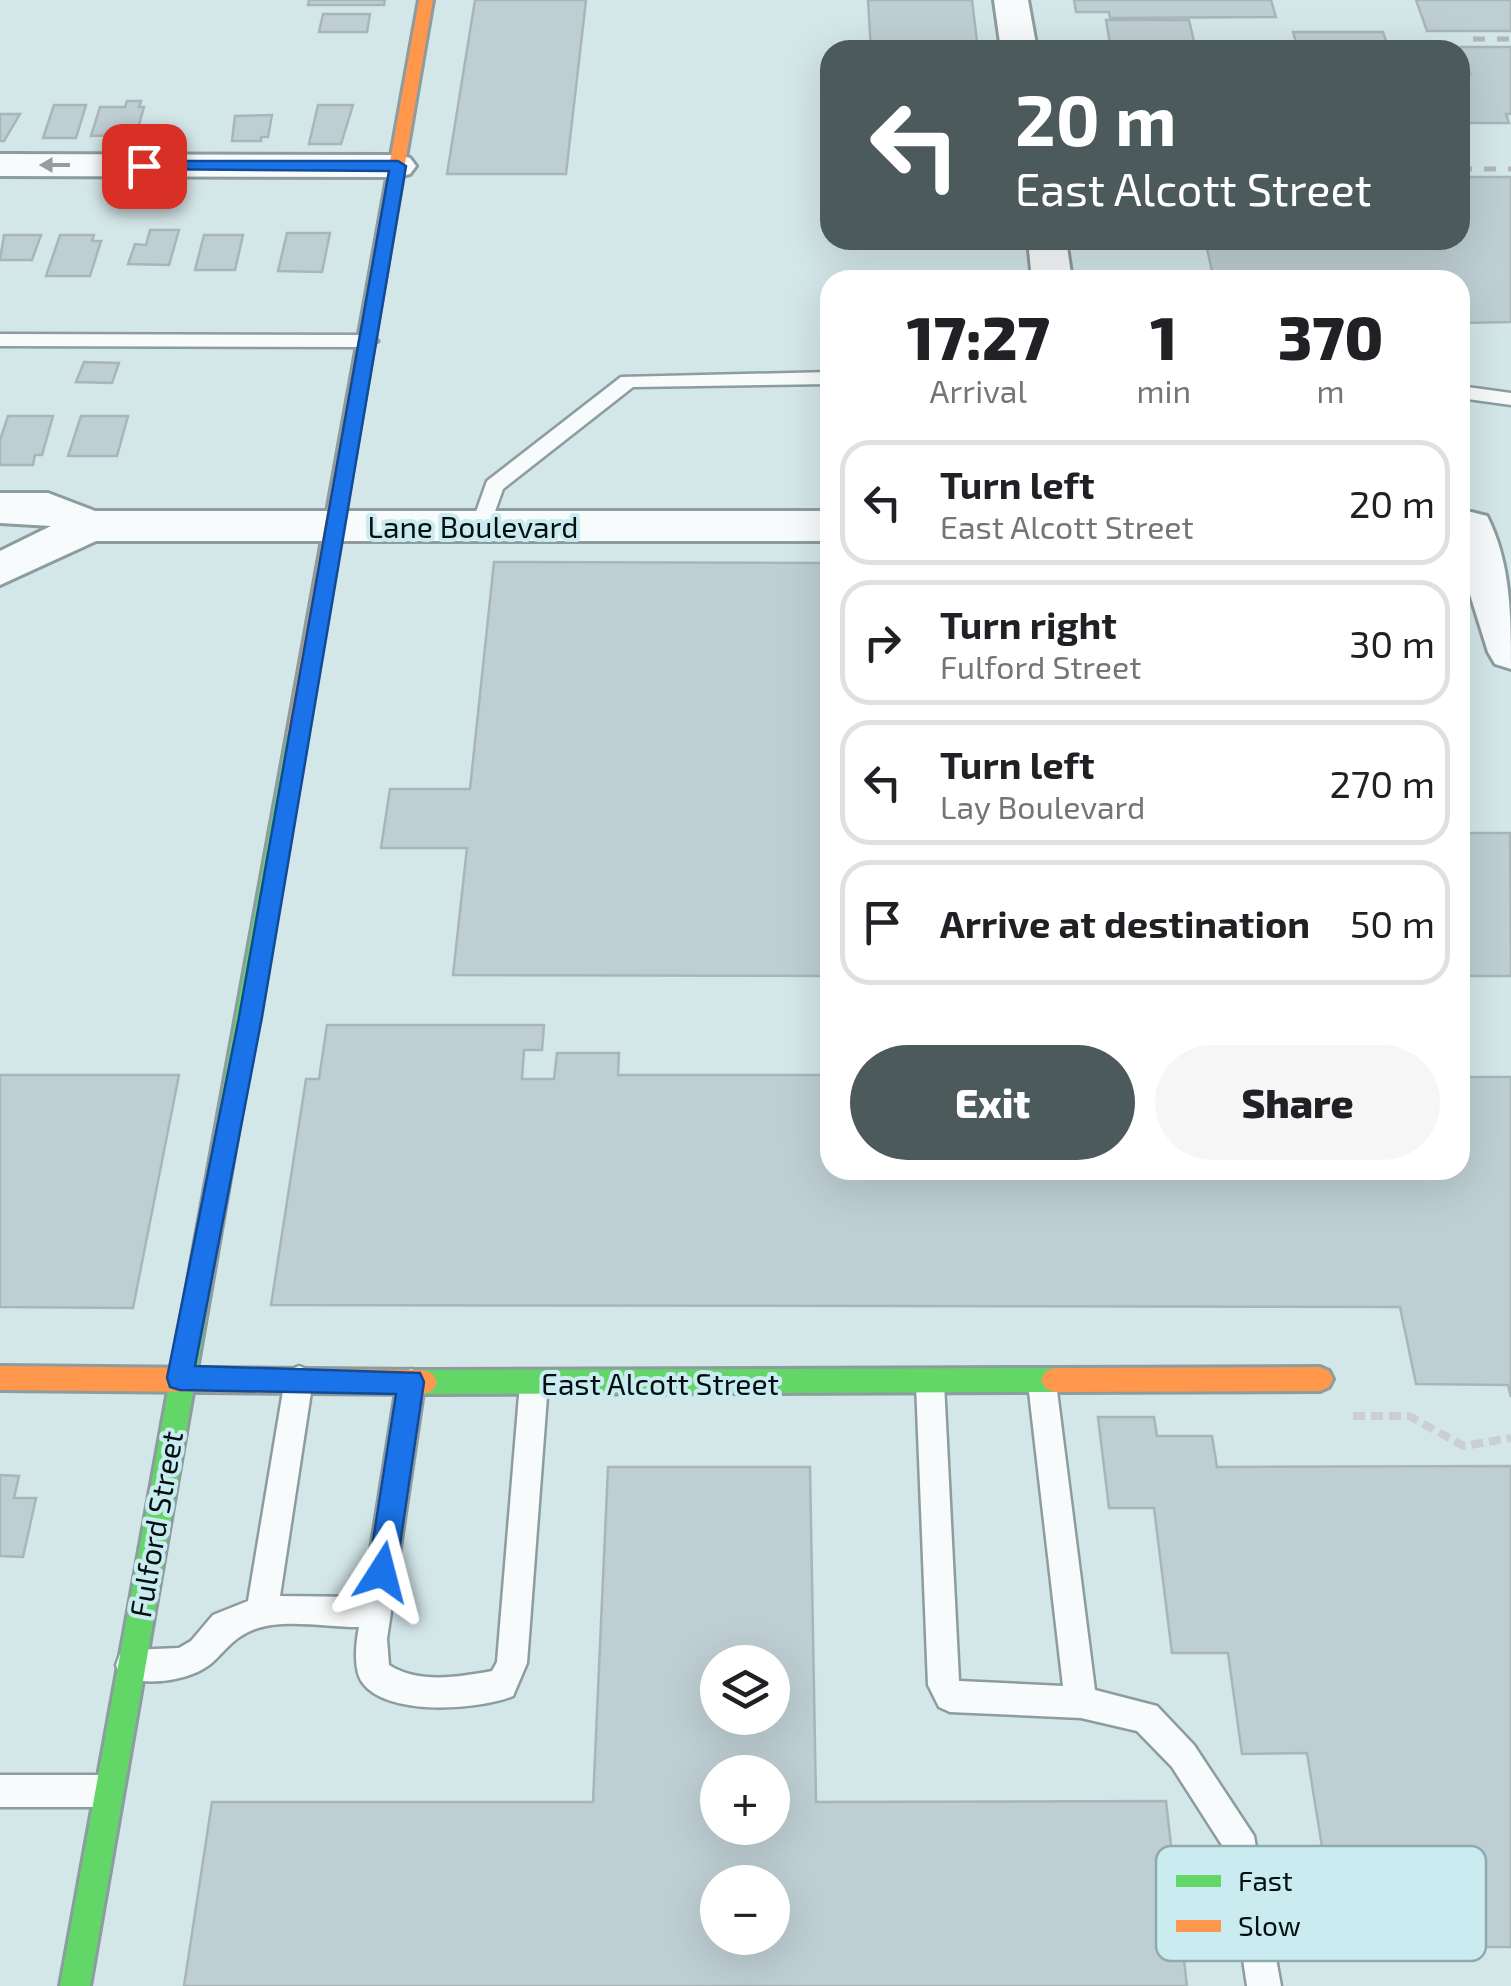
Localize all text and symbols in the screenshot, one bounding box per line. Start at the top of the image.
text: 20 m [1015,76,1177,160]
icon: left [850,80,980,210]
pin [102,124,187,209]
icon: arrive [117,139,172,194]
one-way arrow [38,157,70,173]
text: East Alcott Street [1015,161,1372,215]
text: 17:27 [907,300,1050,372]
text: 1 [1150,300,1177,372]
text: 370 [1278,300,1383,372]
text: Arrival [930,371,1027,409]
text: min [1137,371,1191,409]
text: m [1317,371,1345,409]
text: Turn left [940,461,1095,507]
icon: left [855,475,910,530]
text: 20 m [1349,480,1435,526]
text: East Alcott Street [940,507,1194,545]
street label: Lane Boulevard [368,508,578,544]
text: Turn right [940,601,1117,647]
icon: right [855,615,910,670]
text: 30 m [1349,620,1435,666]
text: Fulford Street [940,647,1141,685]
text: Turn left [940,741,1095,787]
icon: left [855,755,910,810]
text: 270 m [1330,760,1435,806]
text: Lay Boulevard [940,787,1145,825]
icon: arrive [855,895,910,950]
text: Arrive at destination [940,900,1310,946]
text: 50 m [1350,900,1435,946]
button: Exit [850,1045,1135,1160]
button: Share [1155,1045,1440,1160]
street label: East Alcott Street [541,1365,779,1401]
street label: Fulford Street [121,1428,189,1620]
position arrow [330,1520,434,1624]
map controls [700,1645,790,1955]
button: layers [700,1645,790,1735]
button: + [700,1755,790,1845]
legend [1156,1846,1486,1961]
text: Fast [1238,1863,1293,1897]
button: − [700,1865,790,1955]
text: Slow [1238,1908,1301,1942]

